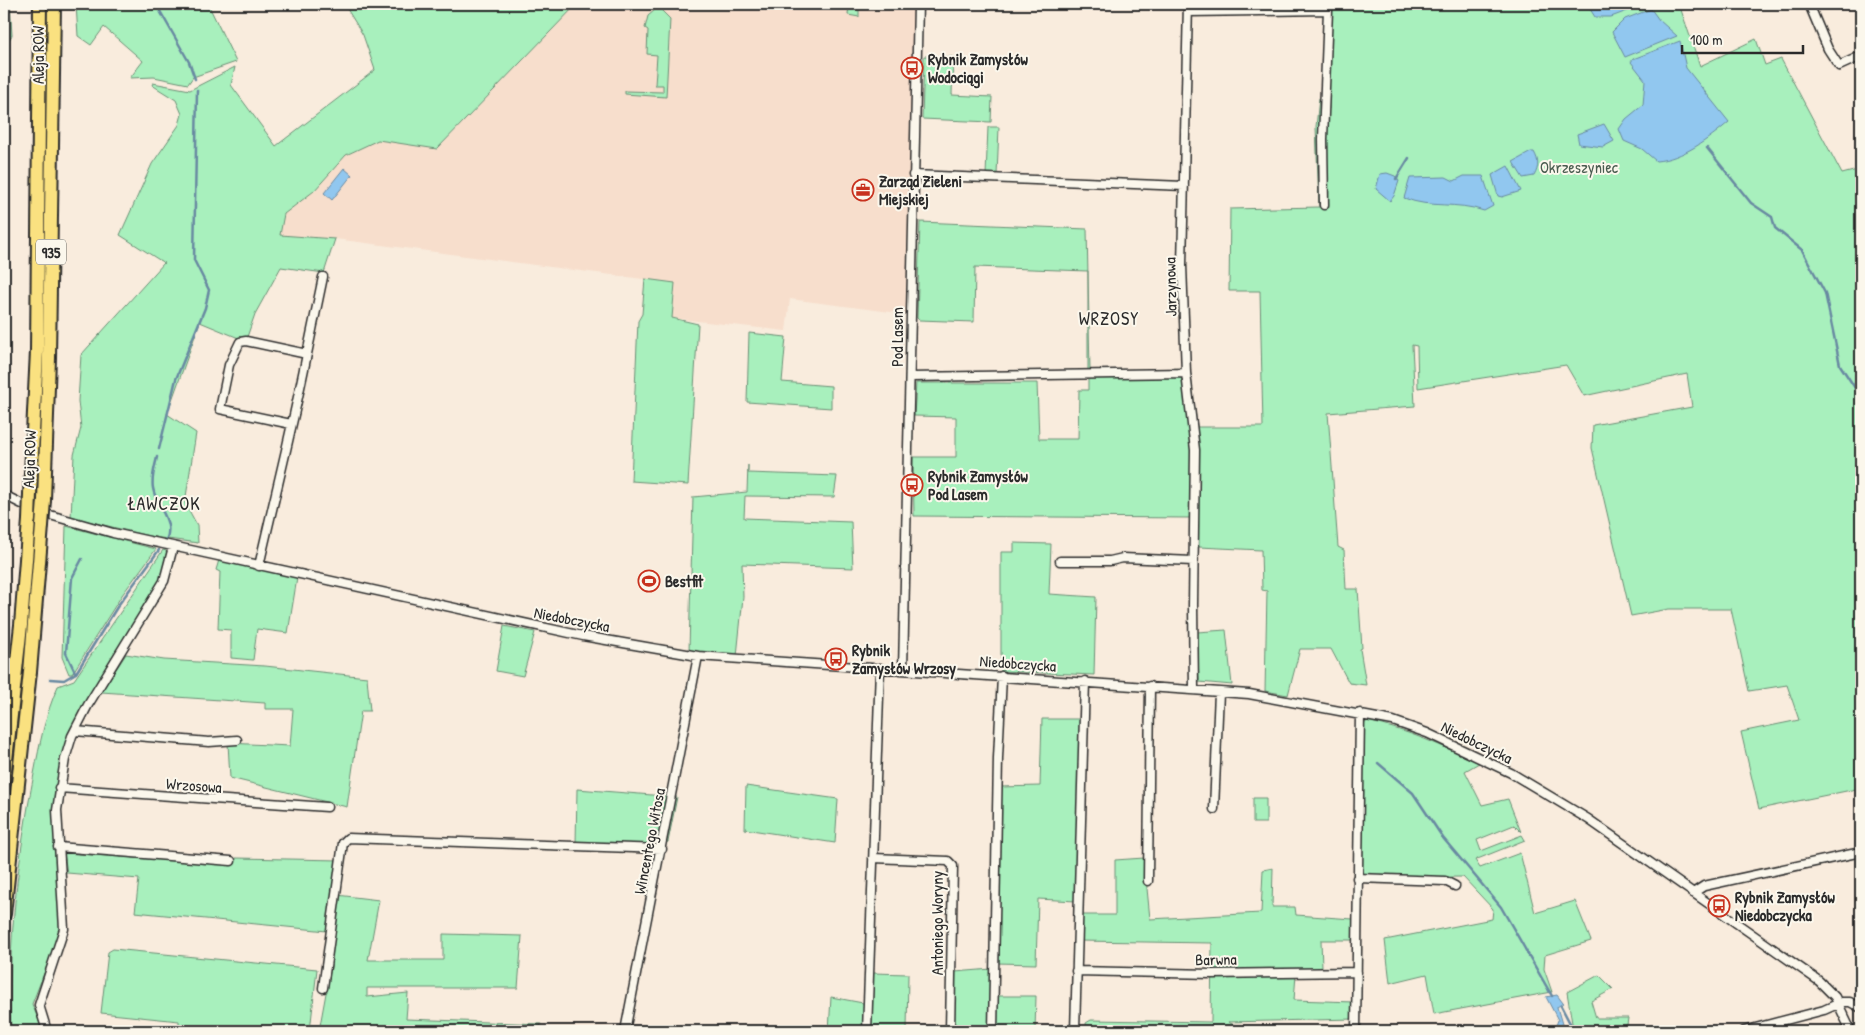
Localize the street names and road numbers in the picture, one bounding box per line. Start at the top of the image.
street label: Aleja ROW [27,26,49,84]
road number: 935 [36,240,66,264]
street label: Jarzynowa [1158,257,1182,317]
street label: Pod Lasem [886,307,908,367]
street label: Aleja ROW [17,429,41,488]
street label: Niedobczycka [532,601,612,637]
street label: Niedobczycka [979,649,1057,677]
street label: Niedobczycka [1438,715,1516,769]
street label: Wrzosowa [165,772,223,798]
street label: Wincentego Witosa [628,786,670,896]
street label: Antoniego Woryny [926,870,948,975]
street label: Barwna [1195,948,1237,970]

